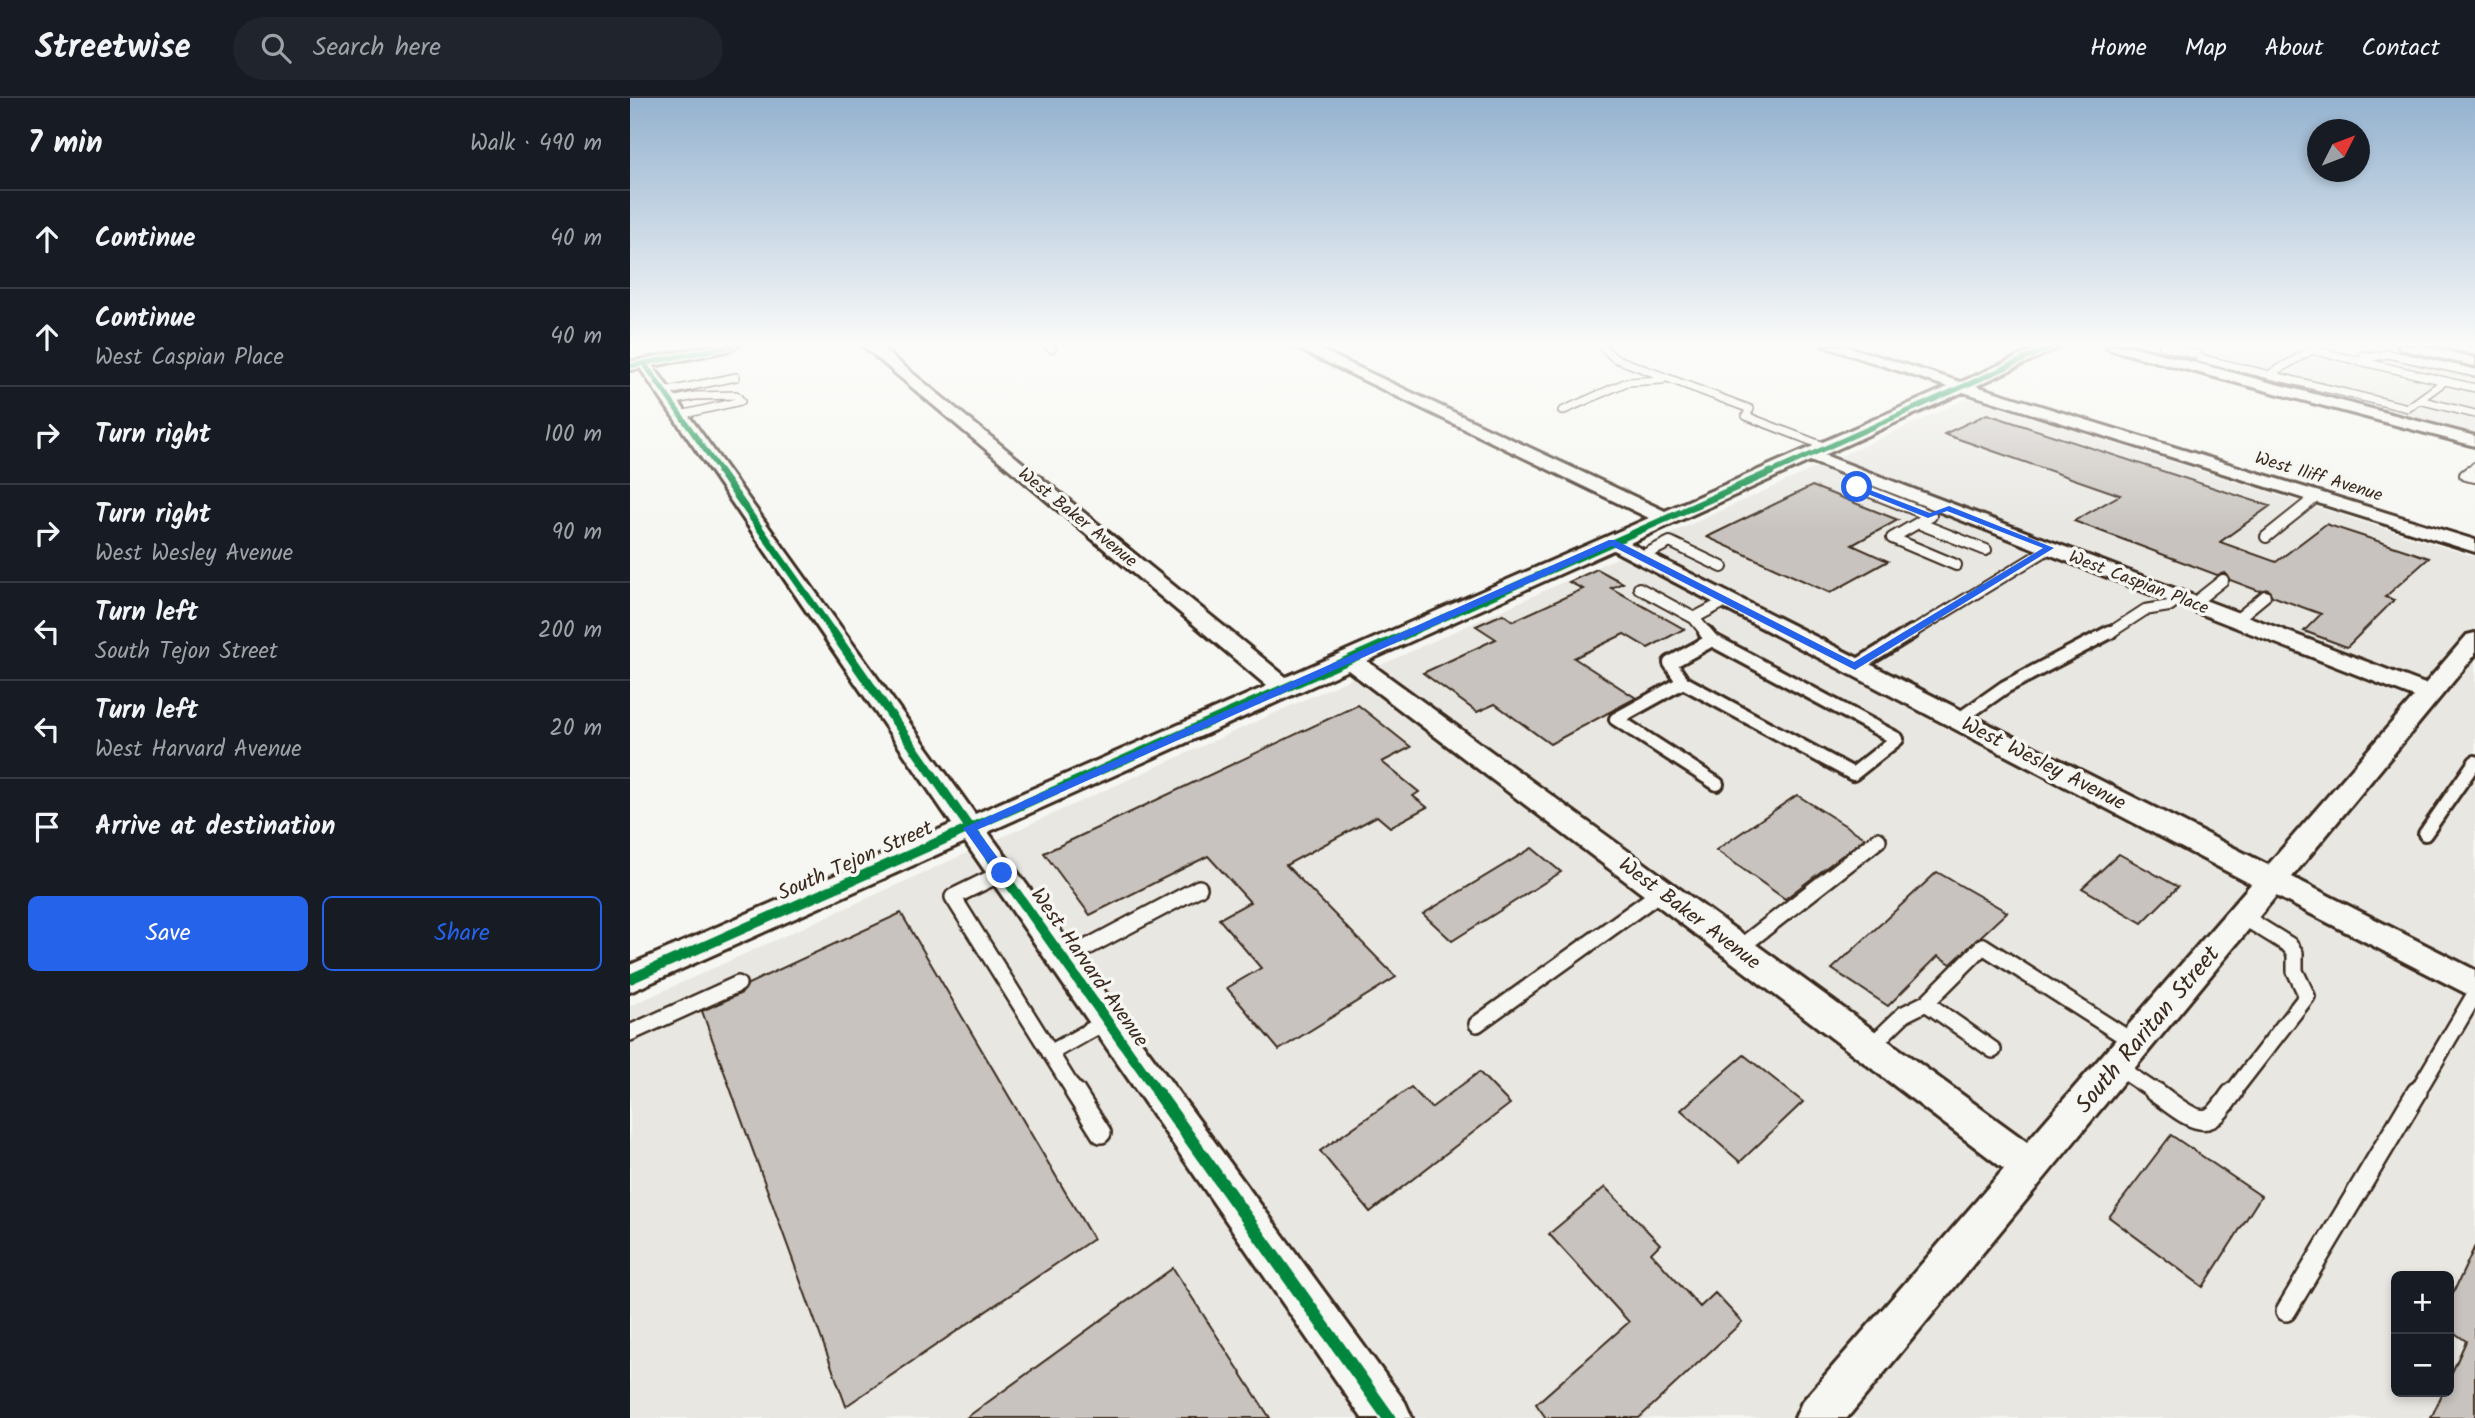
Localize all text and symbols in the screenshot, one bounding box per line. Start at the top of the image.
search box [233,17,723,80]
text: Streetwise [35,22,191,75]
text: Search here [313,27,441,69]
icon: search [257,29,295,67]
text: Home [2090,29,2147,68]
text: Map [2185,29,2227,68]
text: About [2265,29,2323,68]
text: Contact [2361,29,2440,68]
north arrow [2307,119,2370,182]
text: 7 min [28,120,103,168]
text: Walk · 490 m [470,126,602,162]
text: Continue [95,218,196,260]
icon: ahead [28,220,66,258]
text: 40 m [550,221,602,257]
text: Continue [95,298,196,340]
icon: ahead [28,318,66,356]
text: 40 m [550,319,602,355]
text: West Caspian Place [95,340,284,376]
text: Turn right [95,414,211,456]
icon: right [28,416,66,454]
text: 100 m [544,417,602,453]
street label: West Iliff Avenue [2251,444,2386,511]
street label: West Baker Avenue [1011,461,1143,576]
route start [1841,471,1872,502]
text: Turn right [95,494,211,536]
icon: right [28,514,66,552]
text: 90 m [552,515,602,551]
text: West Wesley Avenue [95,536,293,572]
street label: West Caspian Place [2064,543,2213,623]
text: Turn left [95,592,198,634]
icon: left [28,612,66,650]
text: 200 m [538,613,602,649]
text: South Tejon Street [95,634,278,670]
text: Turn left [95,690,198,732]
street label: West Wesley Avenue [1955,709,2132,820]
icon: left [28,710,66,748]
text: 20 m [550,711,602,747]
text: West Harvard Avenue [95,732,302,768]
text: Arrive at destination [95,806,335,848]
icon: arrive [28,808,66,846]
street label: South Tejon Street [773,812,939,910]
street label: West Baker Avenue [1611,850,1768,979]
route end [986,857,1017,888]
street label: West Harvard Avenue [1021,881,1157,1055]
button: Save [28,896,308,971]
button: Share [322,896,602,971]
street label: South Raritan Street [2066,937,2231,1123]
map controls [2391,1271,2454,1397]
button: + [2391,1271,2454,1334]
button: − [2391,1334,2454,1397]

